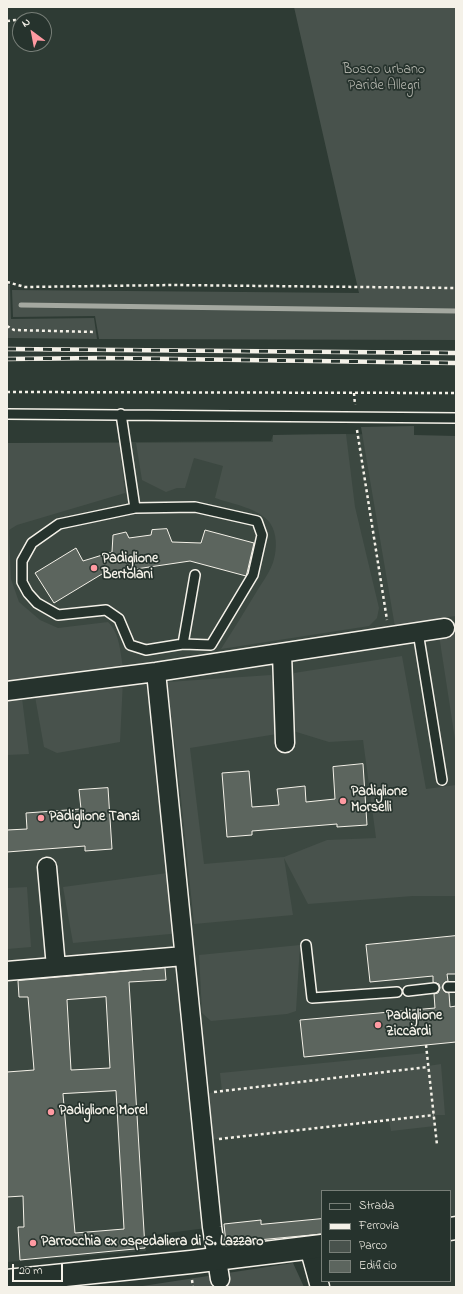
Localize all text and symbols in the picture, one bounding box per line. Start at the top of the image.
north arrow [12,12,52,52]
text: N [19,14,34,31]
park label: Bosco urbano Paride Allegri [343,63,425,96]
place label: Padiglione Bertolani [102,552,158,584]
marker: Padiglione Bertolani [89,563,99,573]
place label: Padiglione Morselli [351,785,407,818]
marker: Padiglione Morselli [338,796,348,806]
place label: Padiglione Tanzi [49,810,140,826]
marker: Padiglione Tanzi [36,813,46,823]
place label: Padiglione Ziccardi [386,1009,442,1042]
marker: Padiglione Ziccardi [373,1020,383,1030]
place label: Padiglione Morel [59,1104,148,1120]
marker: Padiglione Morel [46,1107,56,1117]
legend [321,1190,451,1282]
text: Strada [359,1197,394,1215]
text: Ferrovia [359,1217,399,1235]
place label: Parrocchia ex ospedaliera di S. Lazzaro [41,1235,264,1251]
text: Parco [359,1237,387,1255]
marker: Parrocchia ex ospedaliera di S. Lazzaro [28,1238,38,1248]
scale bar [14,1256,65,1282]
text: Edificio [359,1257,397,1275]
text: 20 m [19,1262,42,1280]

